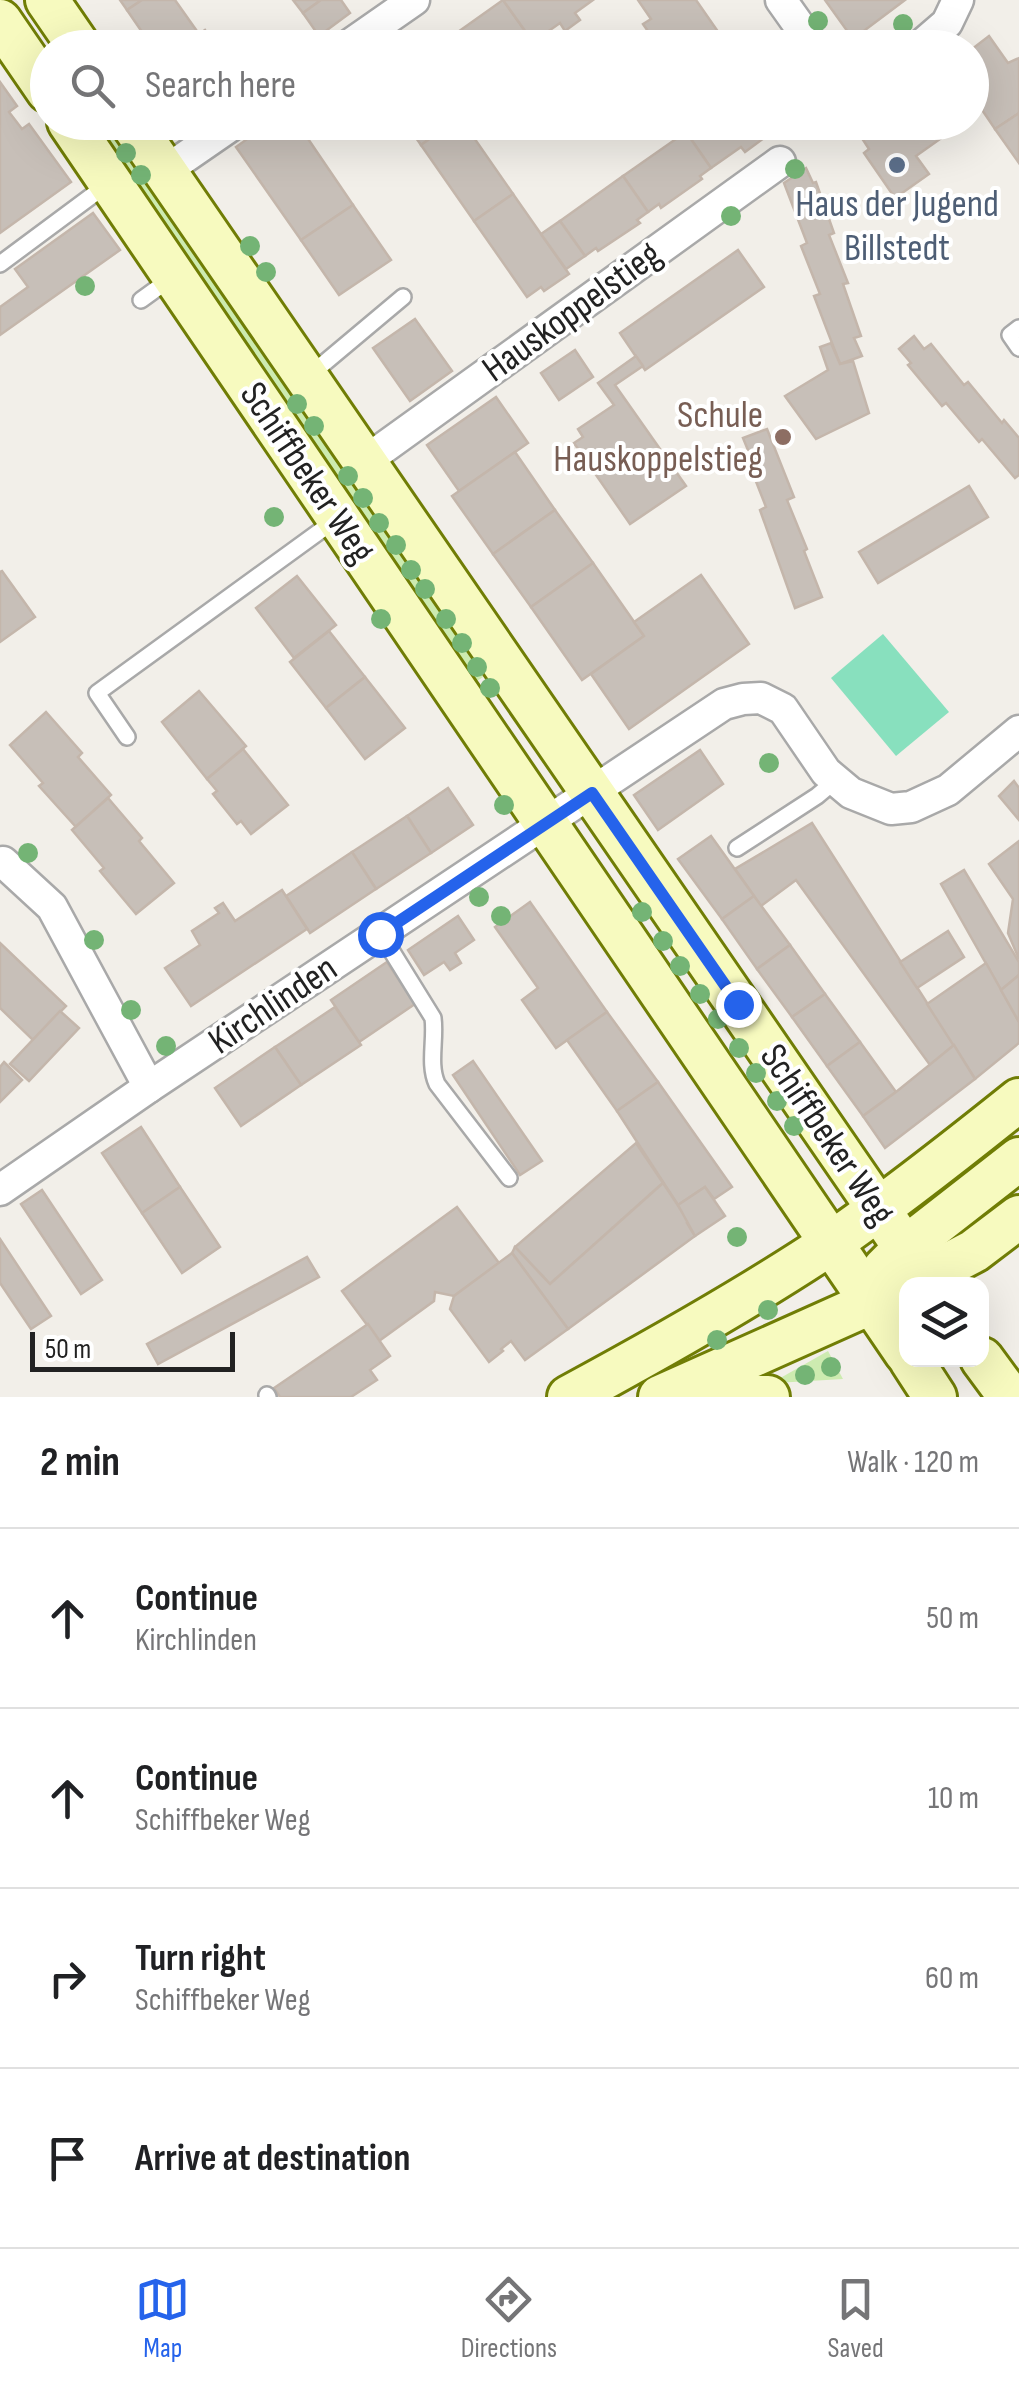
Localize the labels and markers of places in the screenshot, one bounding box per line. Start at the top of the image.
marker: Haus der Jugend Billstedt [886,154,908,176]
place label: Haus der Jugend Billstedt [795,182,999,271]
place label: Schule Hauskoppelstieg [553,393,763,482]
marker: Schule Hauskoppelstieg [772,426,794,448]

